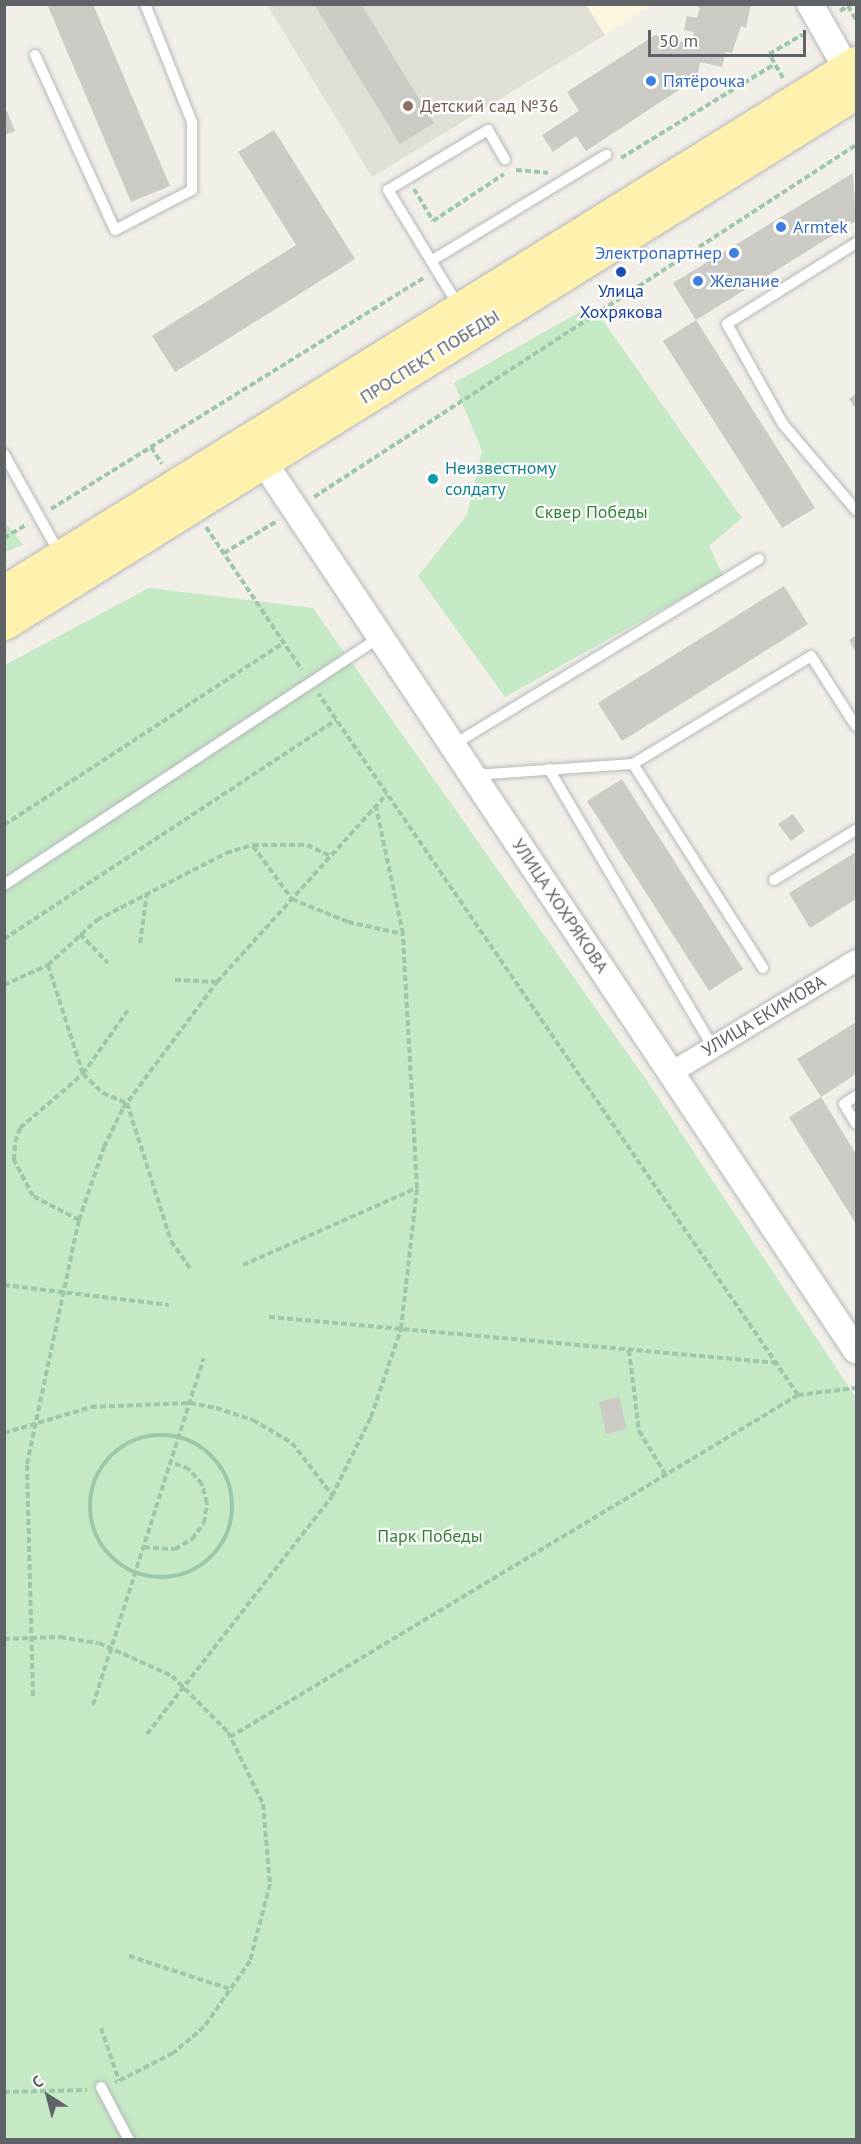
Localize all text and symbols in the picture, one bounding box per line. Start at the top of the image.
scale bar [651,18,808,56]
text: 50 m [659,29,698,52]
place label: Пятёрочка [663,70,745,92]
marker: Пятёрочка [644,74,658,88]
place label: Детский сад №36 [420,95,558,117]
marker: Детский сад №36 [401,99,415,113]
place label: Armtek [793,216,848,238]
marker: Armtek [774,220,788,234]
place label: Электропартнер [595,242,722,264]
marker: Электропартнер [727,246,741,260]
marker: Улица Хохрякова [614,265,628,279]
place label: Желание [710,270,779,292]
marker: Желание [691,274,705,288]
place label: Улица Хохрякова [579,281,663,324]
street label: ПРОСПЕКТ ПОБЕДЫ [356,305,504,409]
place label: Неизвестному солдату [445,458,556,500]
marker: Неизвестному солдату [426,472,440,486]
park label: Сквер Победы [534,501,648,523]
street label: УЛИЦА ХОХРЯКОВА [507,834,613,978]
street label: УЛИЦА ЕКИМОВА [698,970,830,1062]
park label: Парк Победы [377,1525,483,1547]
north arrow [18,2066,78,2126]
text: С [28,2071,47,2092]

